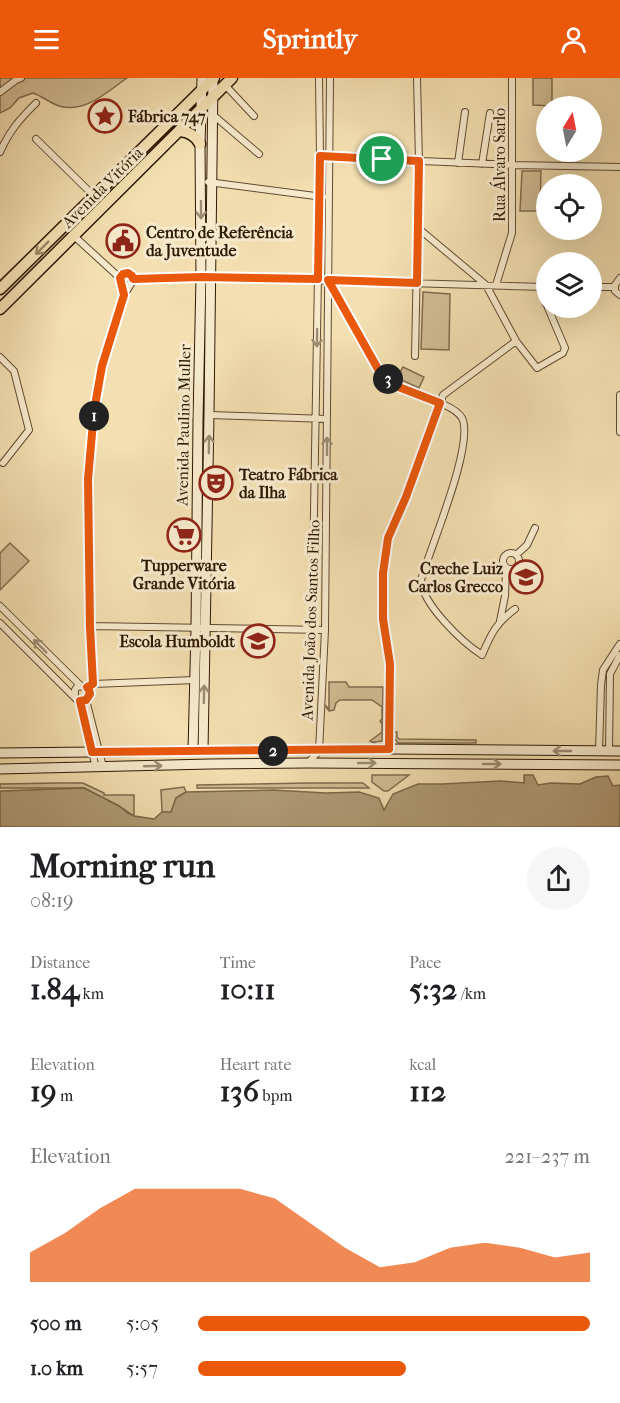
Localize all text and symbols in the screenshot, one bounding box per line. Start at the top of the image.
icon: menu [30,23,63,56]
text: Sprintly [263,23,357,55]
icon: person [557,23,590,56]
north arrow [536,96,602,162]
map controls [536,96,602,318]
place icon: Fábrica 747 [87,98,123,134]
place label: Fábrica 747 [127,107,206,127]
street label: Rua Álvaro Sarlo [489,108,509,222]
pin [356,133,407,184]
street label: Avenida Vitória [57,142,147,233]
icon: arrive [365,142,398,175]
button: locate [536,174,602,240]
one-way arrow [195,199,207,219]
public building icon: Centro de Referência da Juventude [105,223,141,259]
place label: Centro de Referência da Juventude [146,223,294,261]
one-way arrow [34,241,49,256]
button: layers [536,252,602,318]
one-way arrow [311,327,323,347]
street label: Avenida Paulino Muller [173,344,194,507]
pin: 3 [373,364,403,394]
text: 3 [385,369,391,388]
pin: 1 [79,401,109,431]
text: 1 [91,406,97,425]
one-way arrow [203,434,214,454]
one-way arrow [321,436,333,456]
theatre icon: Teatro Fábrica da Ilha [198,465,234,501]
place label: Teatro Fábrica da Ilha [238,465,338,502]
supermarket icon: Tupperware Grande Vitória [166,517,202,553]
street label: Avenida João dos Santos Filho [297,519,323,722]
place label: Tupperware Grande Vitória [133,556,236,593]
place label: Creche Luiz Carlos Grecco [408,559,504,596]
school or university icon: Creche Luiz Carlos Grecco [508,559,544,595]
school or university icon: Escola Humboldt [240,623,276,659]
place label: Escola Humboldt [119,632,235,651]
one-way arrow [33,638,47,653]
one-way arrow [198,685,210,705]
pin: 2 [258,736,288,766]
text: 2 [269,741,277,760]
one-way arrow [552,745,572,756]
one-way arrow [356,757,376,769]
one-way arrow [481,758,501,770]
one-way arrow [142,760,162,771]
text: Morning run [30,847,215,886]
button: share [527,847,590,910]
text: 08:19 [30,889,74,912]
text: Distance [30,953,90,972]
text: Time [220,953,256,972]
text: Pace [409,953,441,972]
text: 1.84 [30,972,79,1007]
text: 10:11 [220,972,275,1007]
text: 5:32 [409,972,457,1007]
text: km [79,984,104,1003]
text: /km [457,984,486,1003]
text: Elevation [30,1055,95,1074]
text: Heart rate [220,1055,291,1074]
text: kcal [409,1055,436,1074]
text: 19 [30,1074,56,1109]
text: 136 [220,1074,259,1109]
text: 112 [409,1074,446,1109]
text: m [56,1086,73,1105]
text: bpm [259,1086,293,1105]
text: Elevation [30,1145,111,1168]
text: 221–237 m [505,1145,590,1168]
text: 500 m [30,1312,82,1335]
text: 5:05 [126,1312,159,1335]
text: 1.0 km [30,1357,83,1380]
text: 5:57 [126,1357,158,1380]

